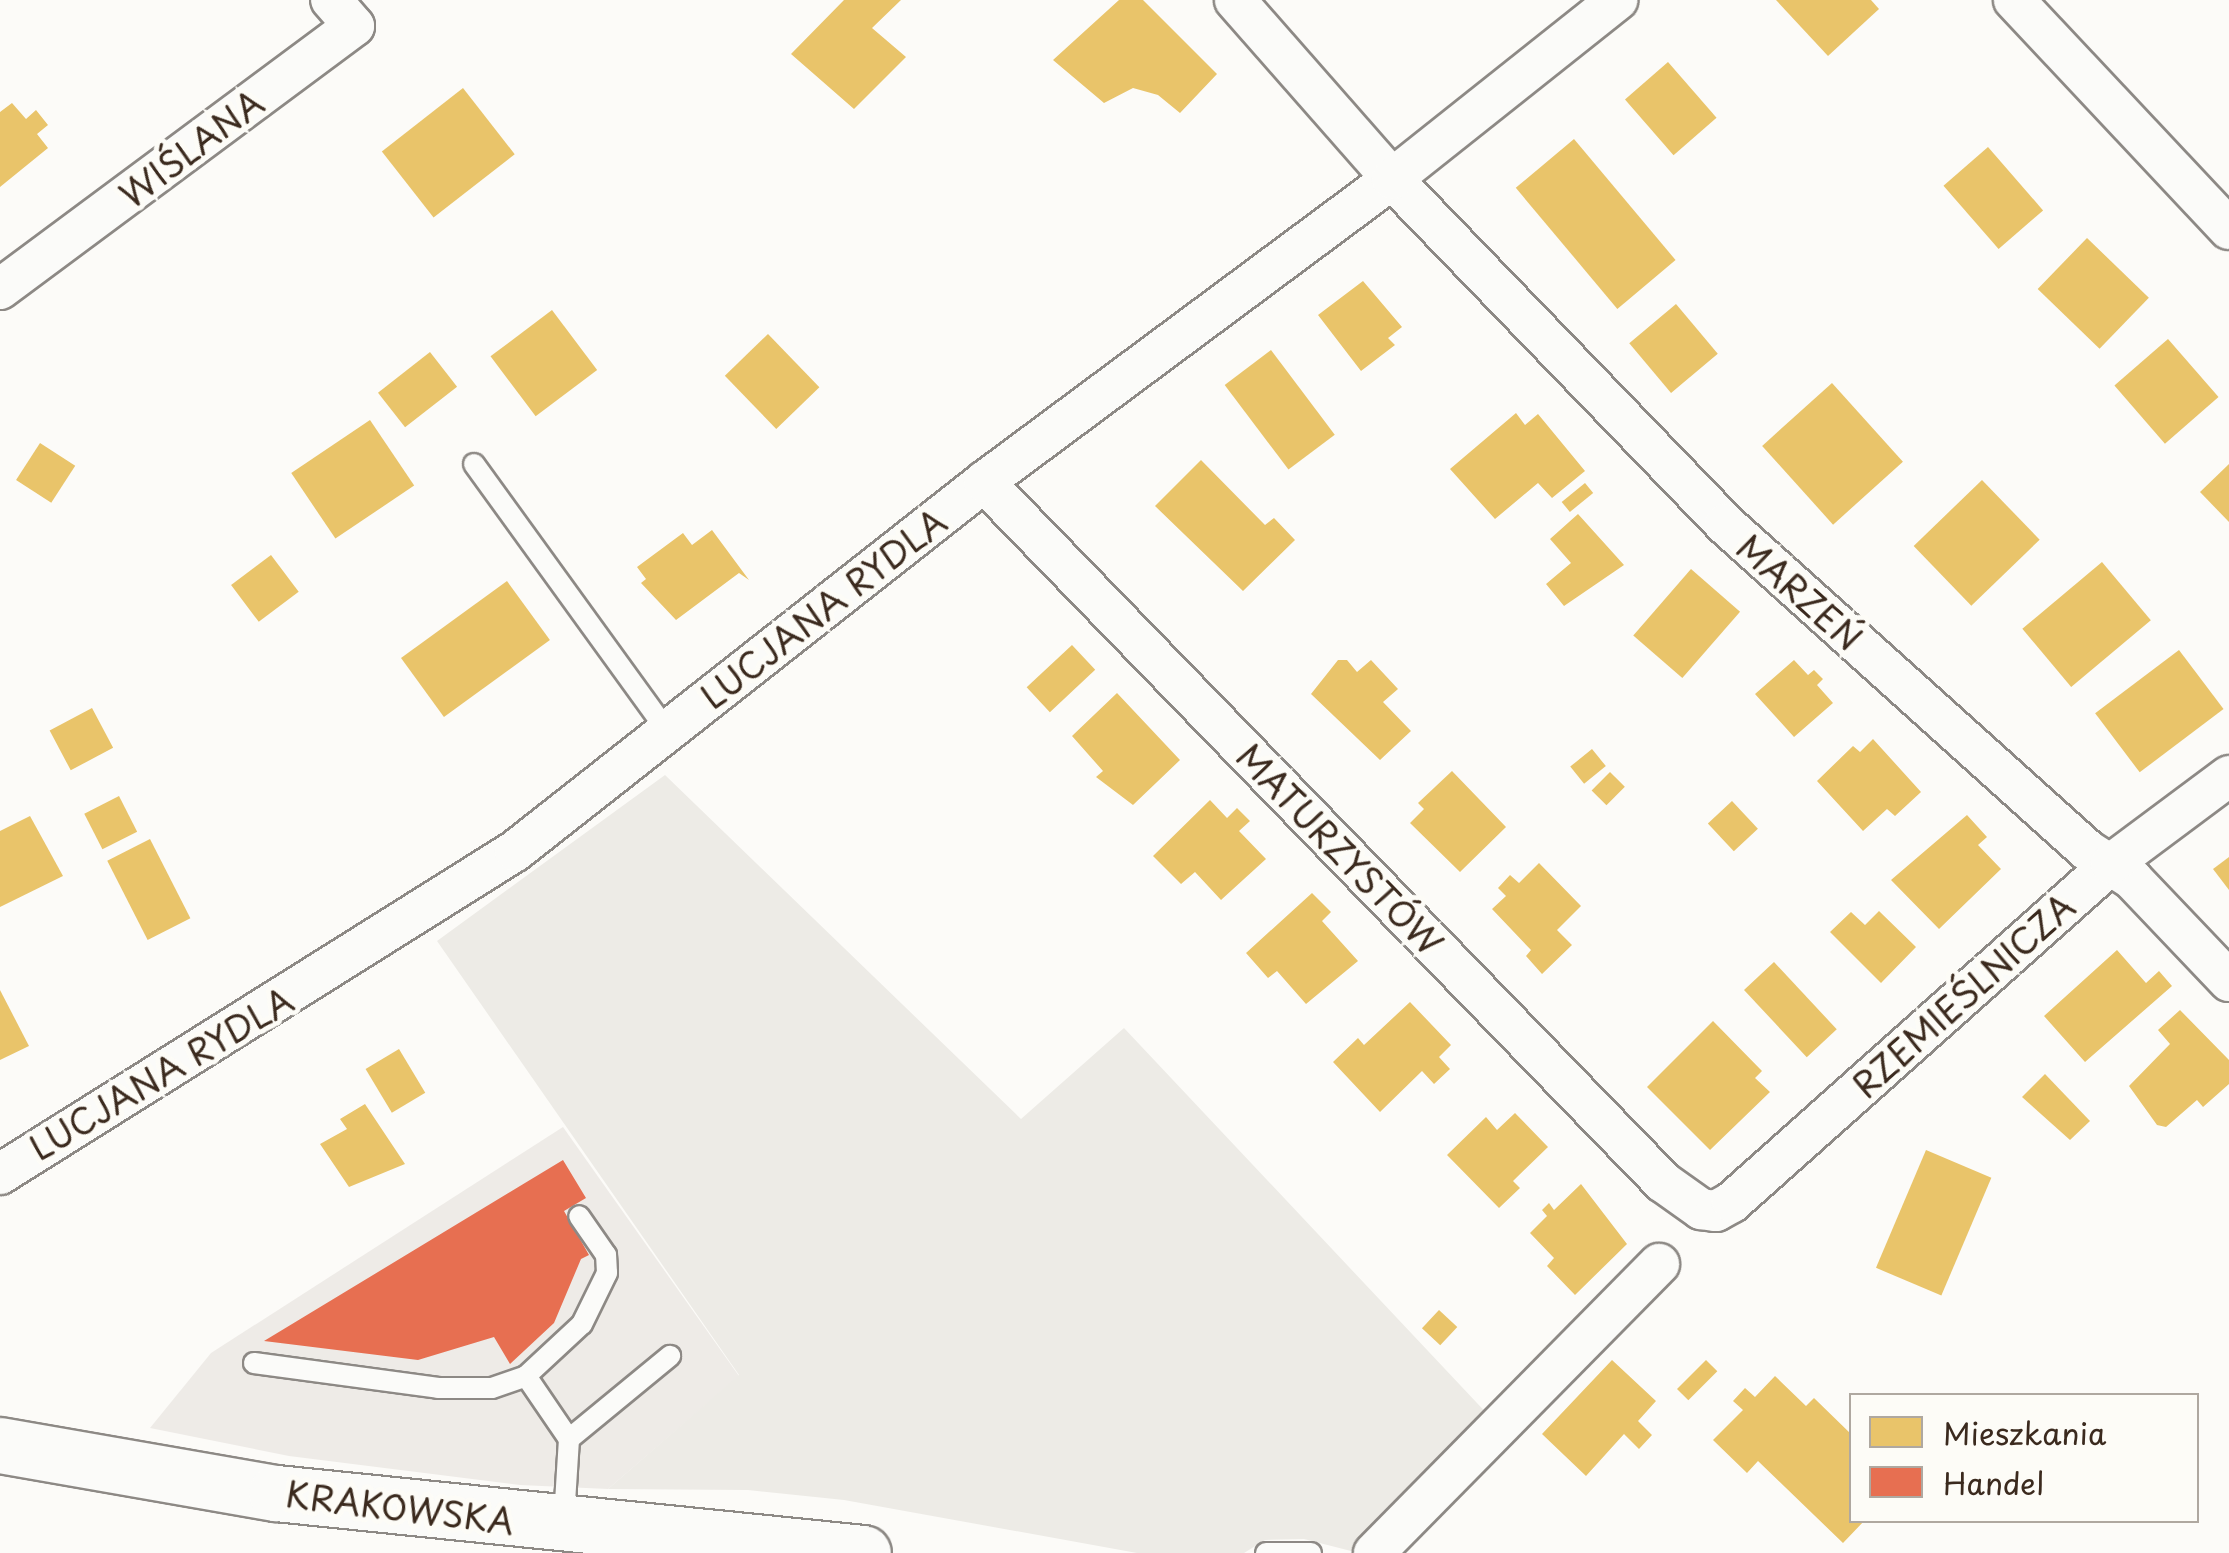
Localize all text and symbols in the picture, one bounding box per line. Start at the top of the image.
street label: WIŚLANA [111,80,271,216]
street label: LUCJANA RYDLA [693,500,953,716]
street label: MARZEŃ [1729,525,1871,659]
street label: MATURZYSTÓW [1228,734,1452,964]
street label: RZEMIEŚLNICZA [1844,884,2082,1106]
street label: LUCJANA RYDLA [23,978,299,1168]
legend [1849,1393,2199,1523]
text: Mieszkania [1943,1410,2106,1455]
text: Handel [1943,1460,2044,1505]
street label: KRAKOWSKA [283,1472,517,1542]

